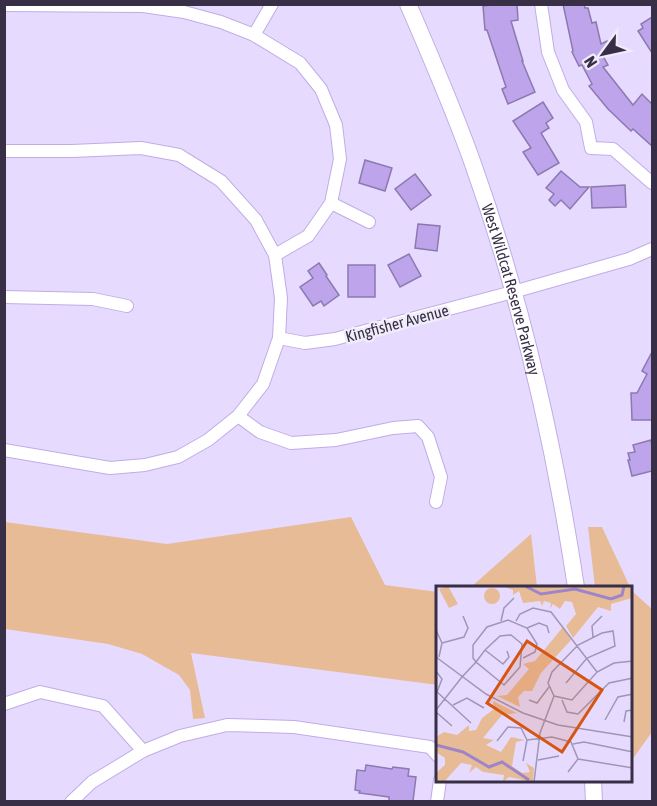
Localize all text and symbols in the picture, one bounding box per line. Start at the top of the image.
north arrow [573,24,633,84]
text: N [580,53,601,71]
street label: West Wildcat Reserve Parkway [478,202,544,377]
street label: Kingfisher Avenue [343,301,451,346]
inset map [436,586,633,782]

